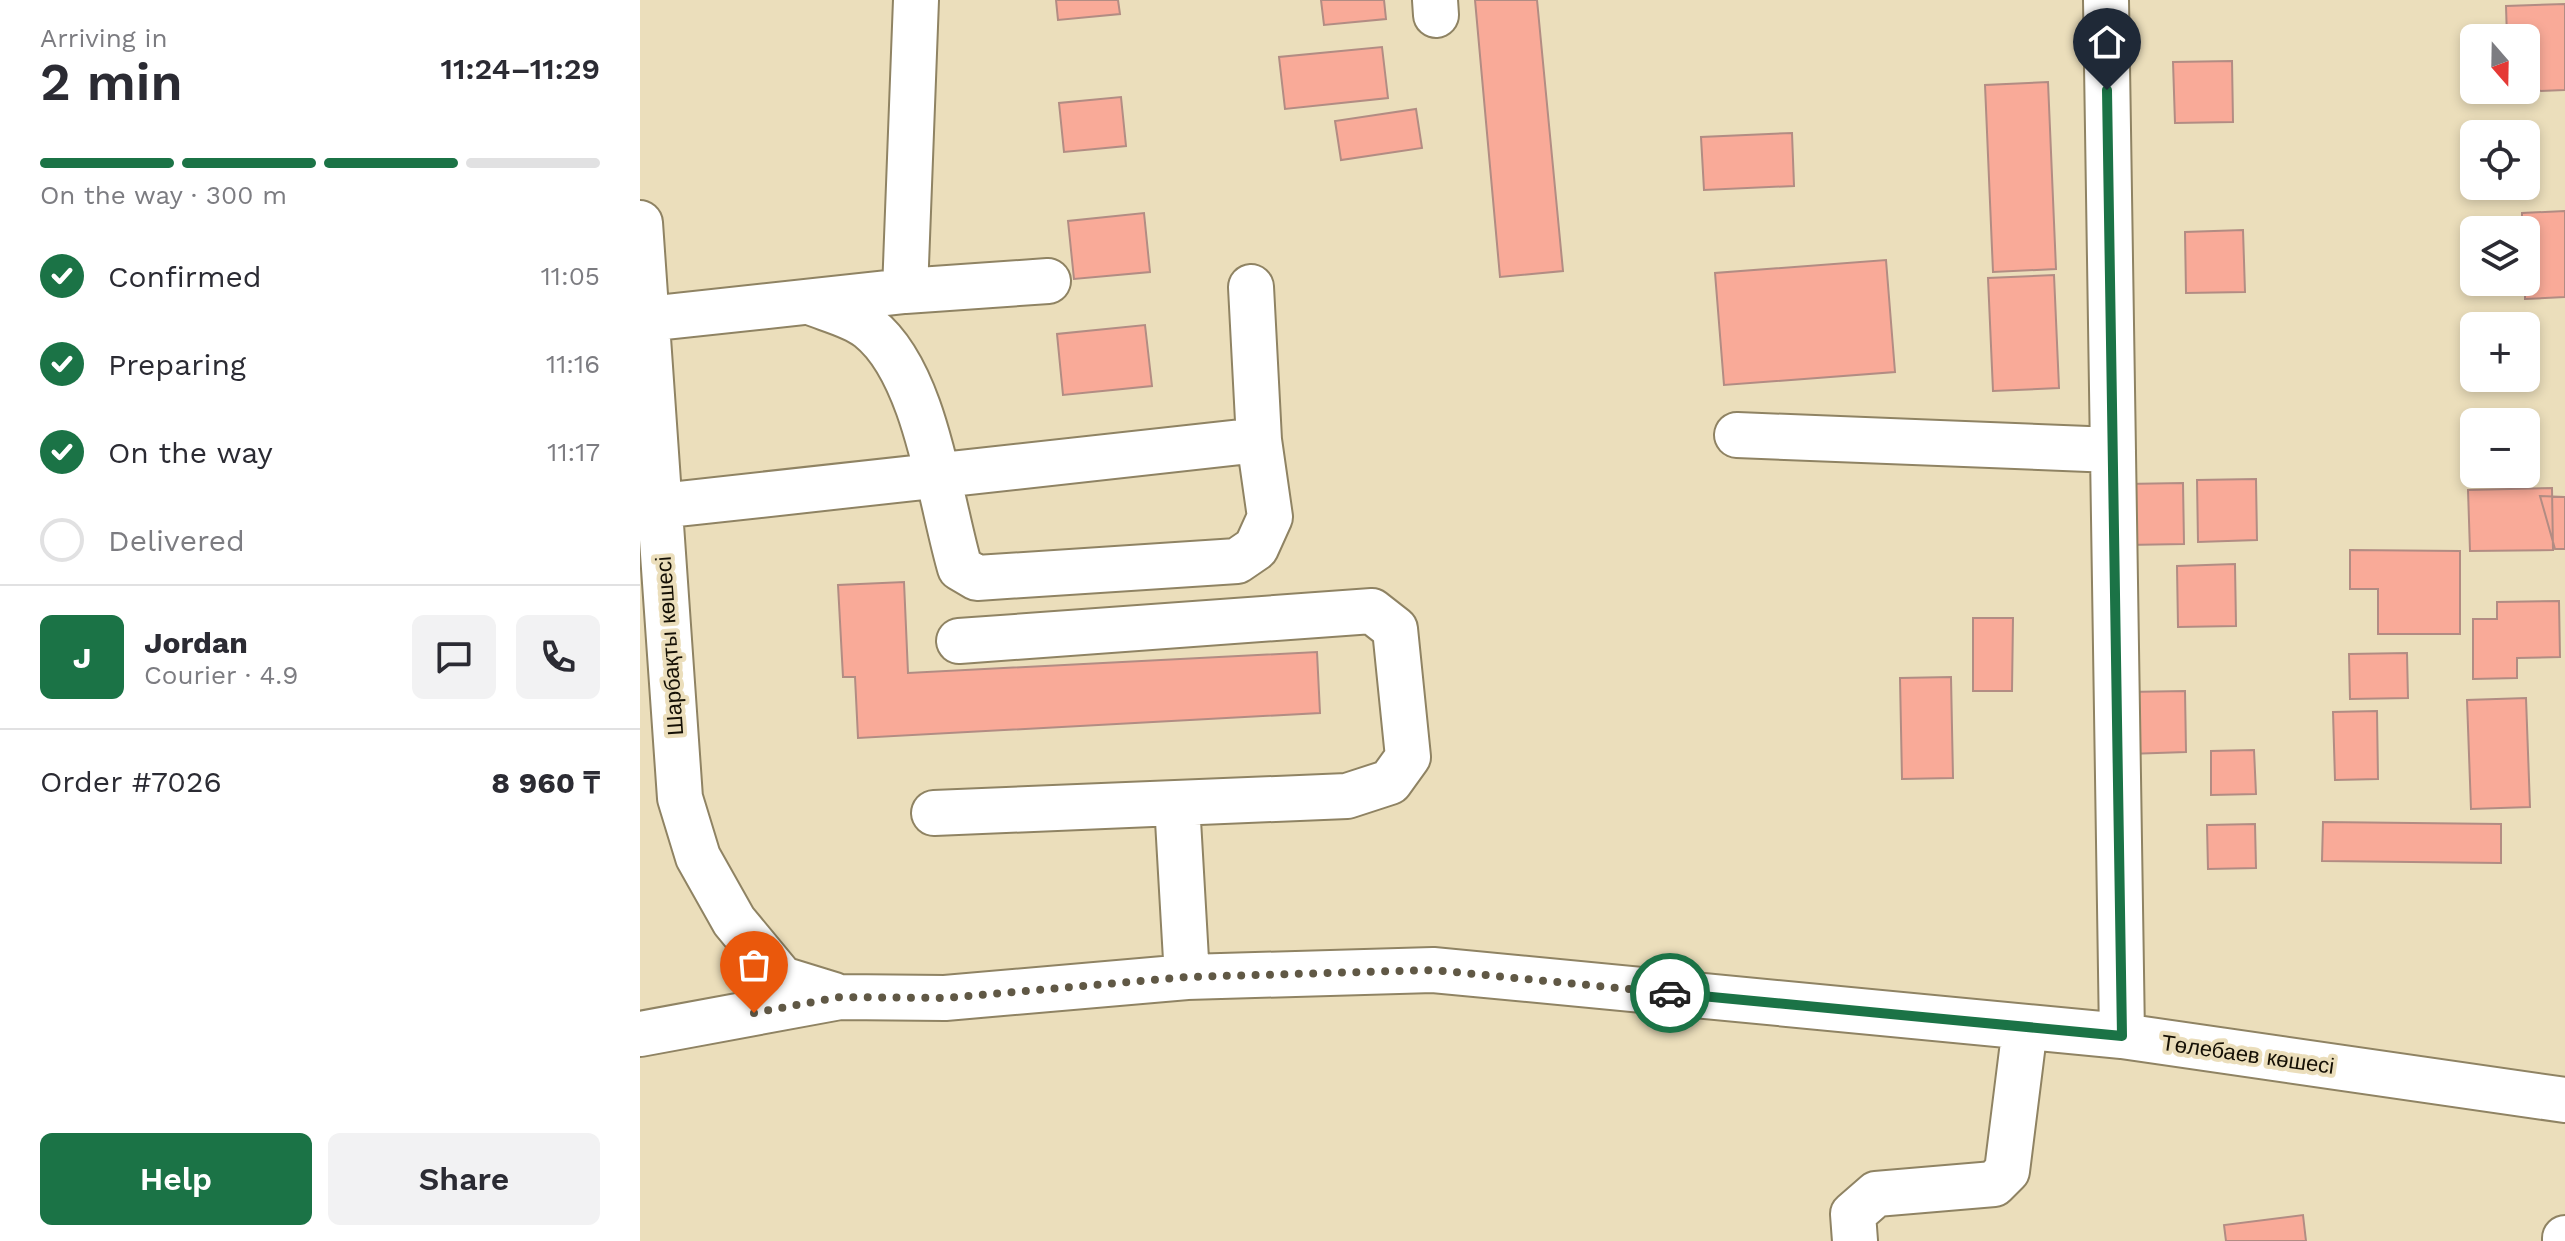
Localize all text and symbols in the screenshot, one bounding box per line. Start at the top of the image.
pin [2073,8,2141,90]
icon: home [2085,20,2129,64]
text: Arriving in [40,23,168,53]
north arrow [2460,24,2540,104]
map controls [2460,24,2540,488]
text: 11:24–11:29 [440,51,600,86]
text: 2 min [40,52,183,113]
button: locate [2460,120,2540,200]
text: On the way · 300 m [40,180,287,210]
button: layers [2460,216,2540,296]
icon: check [40,254,84,298]
text: Confirmed [108,259,262,294]
text: 11:05 [541,261,600,291]
button: + [2460,312,2540,392]
icon: check [40,342,84,386]
text: Preparing [108,347,246,382]
text: 11:16 [546,349,600,379]
button: − [2460,408,2540,488]
icon: check [40,430,84,474]
text: On the way [108,435,273,470]
text: 11:17 [547,437,600,467]
text: Delivered [108,523,245,558]
street label: Шарбақты көшесі [651,555,688,736]
button: chat [412,615,496,699]
button: phone [516,615,600,699]
text: Jordan [144,625,248,660]
text: J [73,640,91,675]
text: Courier · 4.9 [144,660,298,690]
text: Order #7026 [40,764,222,799]
text: 8 960 ₸ [491,765,600,800]
pin [720,931,788,1013]
icon: bag [732,943,776,987]
courier [1630,953,1710,1033]
icon: car [1648,971,1692,1015]
street label: Төлебаев көшесі [2160,1030,2336,1079]
button: Help [40,1133,312,1225]
button: Share [328,1133,600,1225]

